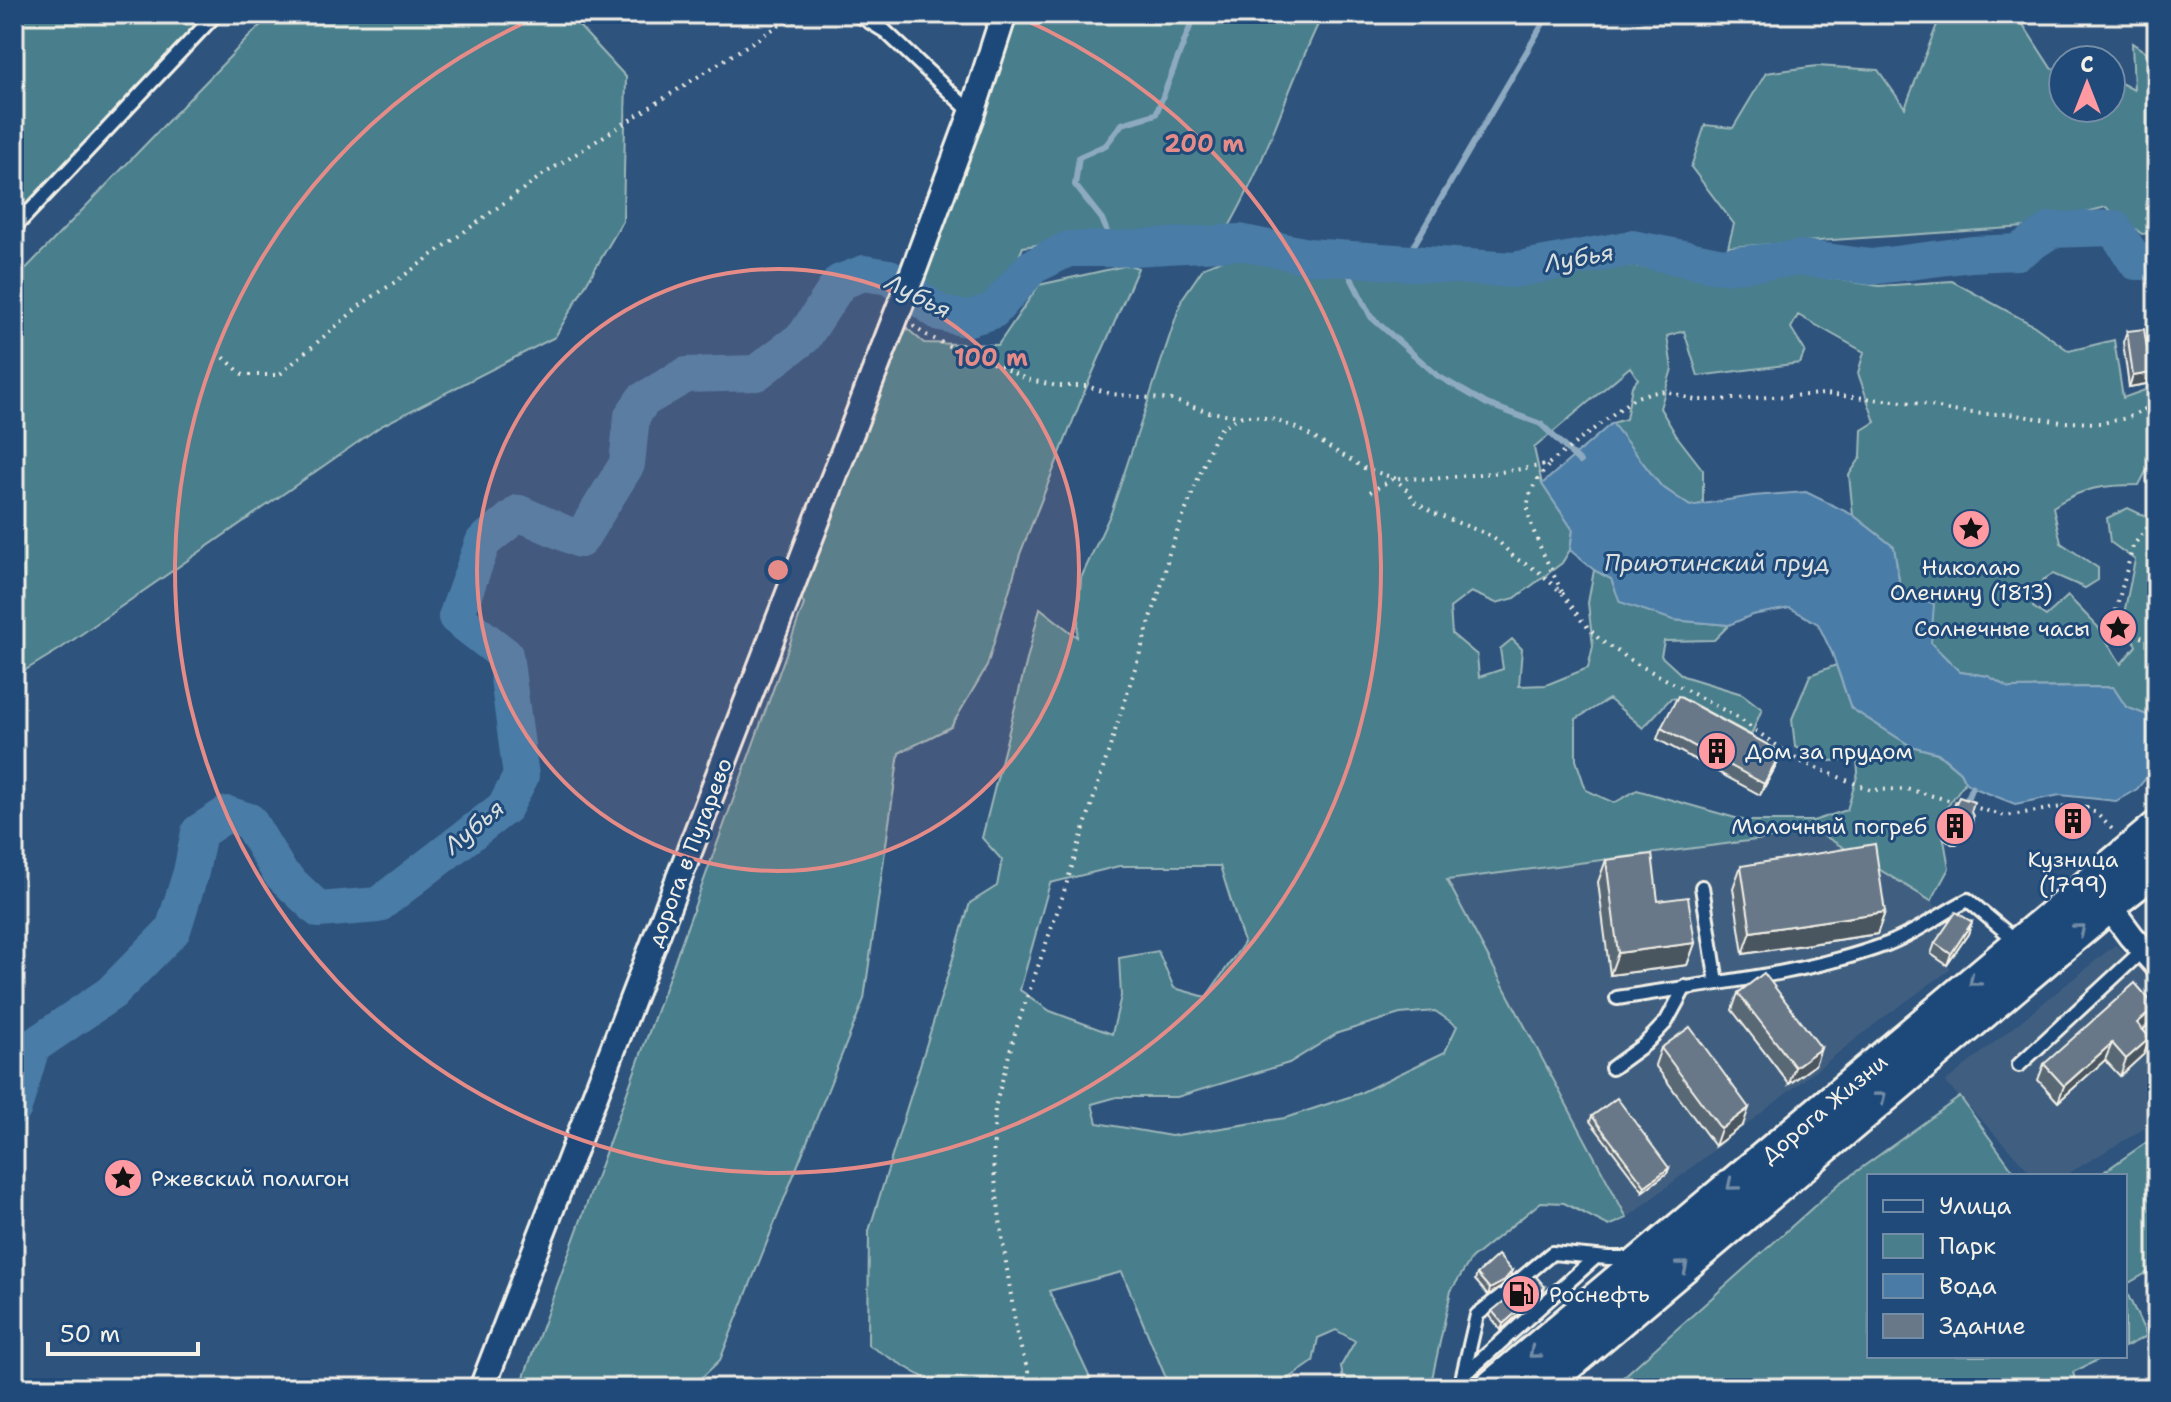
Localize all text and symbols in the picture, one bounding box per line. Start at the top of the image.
north arrow [2047,44,2127,124]
text: С [2080,50,2094,79]
text: 200 m [1164,128,1244,160]
water label: Лубья [1541,236,1616,280]
water label: Лубья [879,265,956,326]
text: 100 m [954,342,1028,374]
place icon: Николаю Оленину (1813) [1950,508,1992,550]
water label: Приютинский пруд [1604,547,1830,579]
place label: Николаю Оленину (1813) [1890,553,2052,607]
centre of rings [764,556,792,584]
place icon: Солнечные часы [2097,607,2139,649]
place label: Солнечные часы [1914,614,2090,643]
building icon: Дом за прудом [1696,730,1738,772]
place label: Дом за прудом [1745,737,1913,766]
street label: дорога в Пугарево [640,754,739,951]
water label: Лубья [436,792,511,862]
building icon: Кузница (1799) [2052,800,2094,842]
building icon: Молочный погреб [1934,805,1976,847]
place label: Молочный погреб [1731,812,1927,841]
place label: Кузница (1799) [2027,845,2119,899]
one-way arrow [2070,924,2085,939]
one-way arrow [1969,972,1983,986]
street label: Дорога Жизни [1755,1047,1894,1170]
one-way arrow [1872,1092,1887,1107]
place icon: Ржевский полигон [102,1157,144,1199]
place label: Ржевский полигон [151,1164,349,1193]
legend [1867,1174,2127,1358]
one-way arrow [1727,1175,1742,1190]
text: Улица [1939,1190,2012,1222]
text: Парк [1939,1230,1996,1262]
one-way arrow [1674,1261,1689,1276]
text: Вода [1939,1270,1997,1302]
fuel station icon: Роснефть [1500,1273,1542,1315]
place label: Роснефть [1549,1280,1650,1309]
scale bar [48,1306,198,1356]
text: Здание [1939,1310,2026,1342]
text: 50 m [60,1318,120,1350]
one-way arrow [1528,1343,1543,1358]

